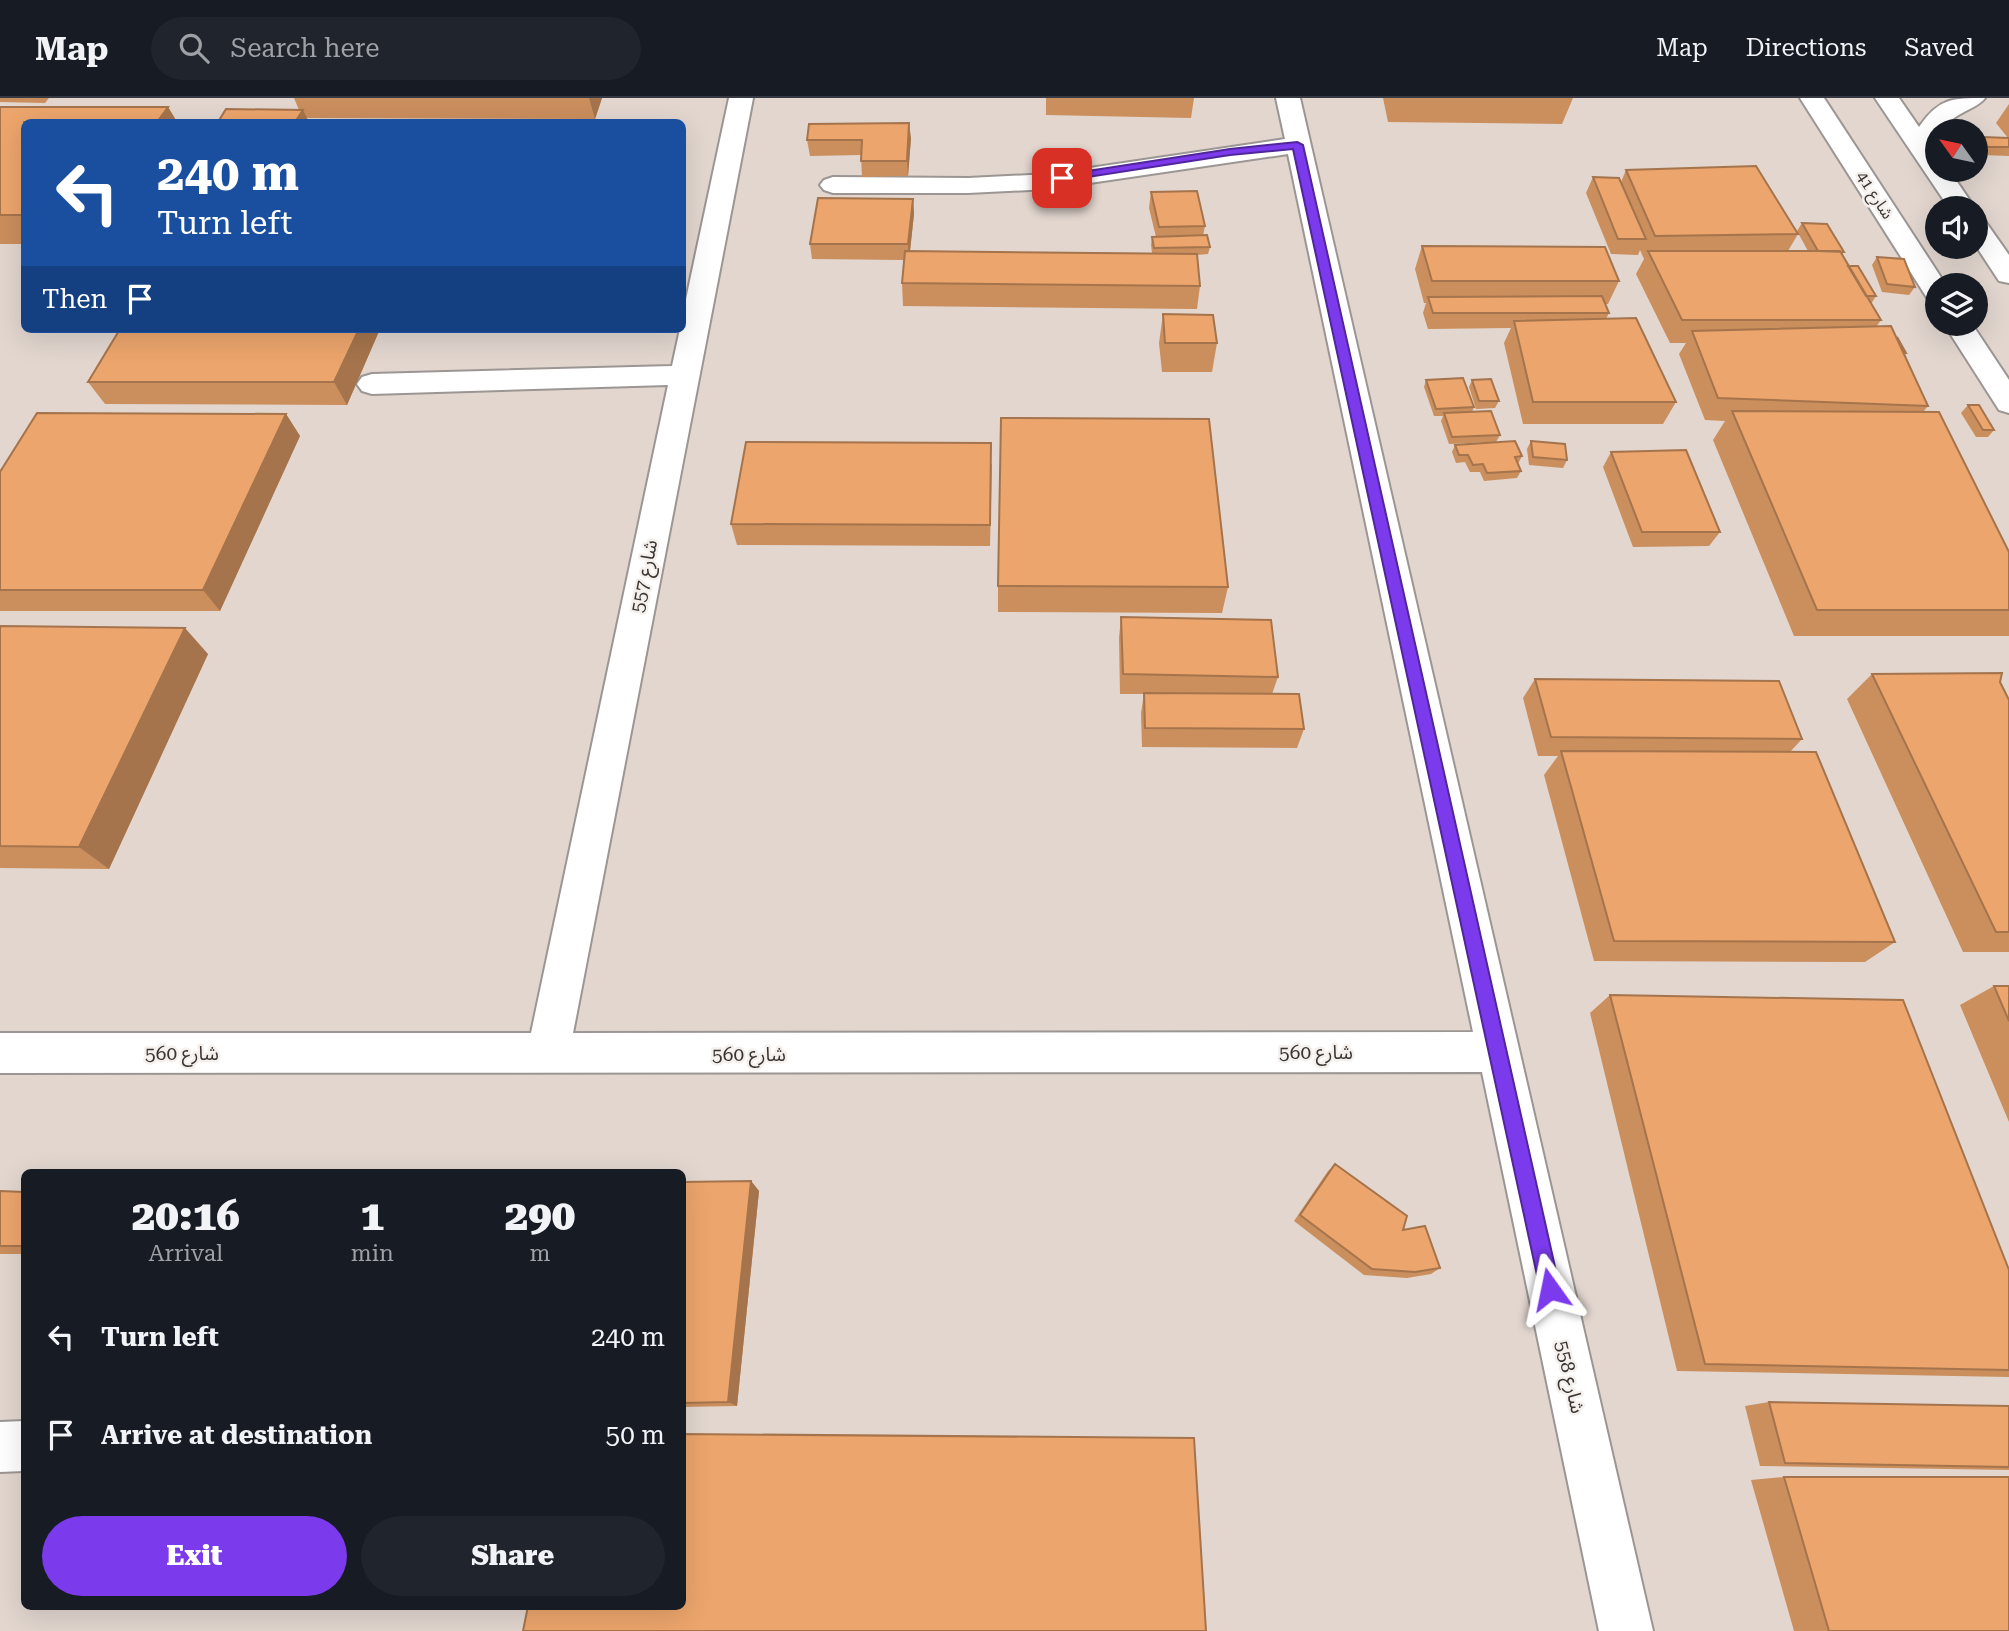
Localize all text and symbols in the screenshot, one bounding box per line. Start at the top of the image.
search box [151,17,641,80]
text: Map [35,29,109,68]
icon: search [175,29,213,67]
text: Search here [231,33,380,63]
text: Map [1656,34,1708,62]
text: Directions [1746,34,1866,62]
text: Saved [1904,34,1974,62]
north arrow [1925,119,1988,182]
map controls [1925,119,1988,336]
text: 240 m [157,145,299,202]
icon: left [42,147,133,238]
pin [1032,148,1092,208]
icon: arrive [1043,159,1081,197]
street label: شارع 41 [1850,168,1897,224]
button: sound [1925,196,1988,259]
text: Turn left [157,204,292,242]
button: layers [1925,273,1988,336]
icon: arrive [121,280,159,318]
text: Then [42,284,107,314]
street label: شارع 557 [626,538,664,615]
street label: شارع 560 [1279,1041,1353,1066]
street label: شارع 560 [145,1042,219,1067]
street label: شارع 560 [712,1043,786,1068]
text: 20:16 [132,1191,240,1240]
text: 1 [360,1191,384,1240]
text: 290 [505,1191,575,1240]
text: Arrival [148,1240,223,1267]
text: min [351,1240,394,1267]
text: m [529,1240,550,1267]
position arrow [1513,1252,1587,1326]
icon: left [42,1318,80,1356]
text: Turn left [101,1322,219,1352]
text: 240 m [591,1322,665,1352]
street label: شارع 558 [1549,1338,1590,1416]
icon: arrive [42,1416,80,1454]
text: Arrive at destination [101,1420,372,1450]
text: 50 m [606,1420,665,1450]
button: Exit [42,1516,347,1596]
button: Share [361,1516,665,1596]

